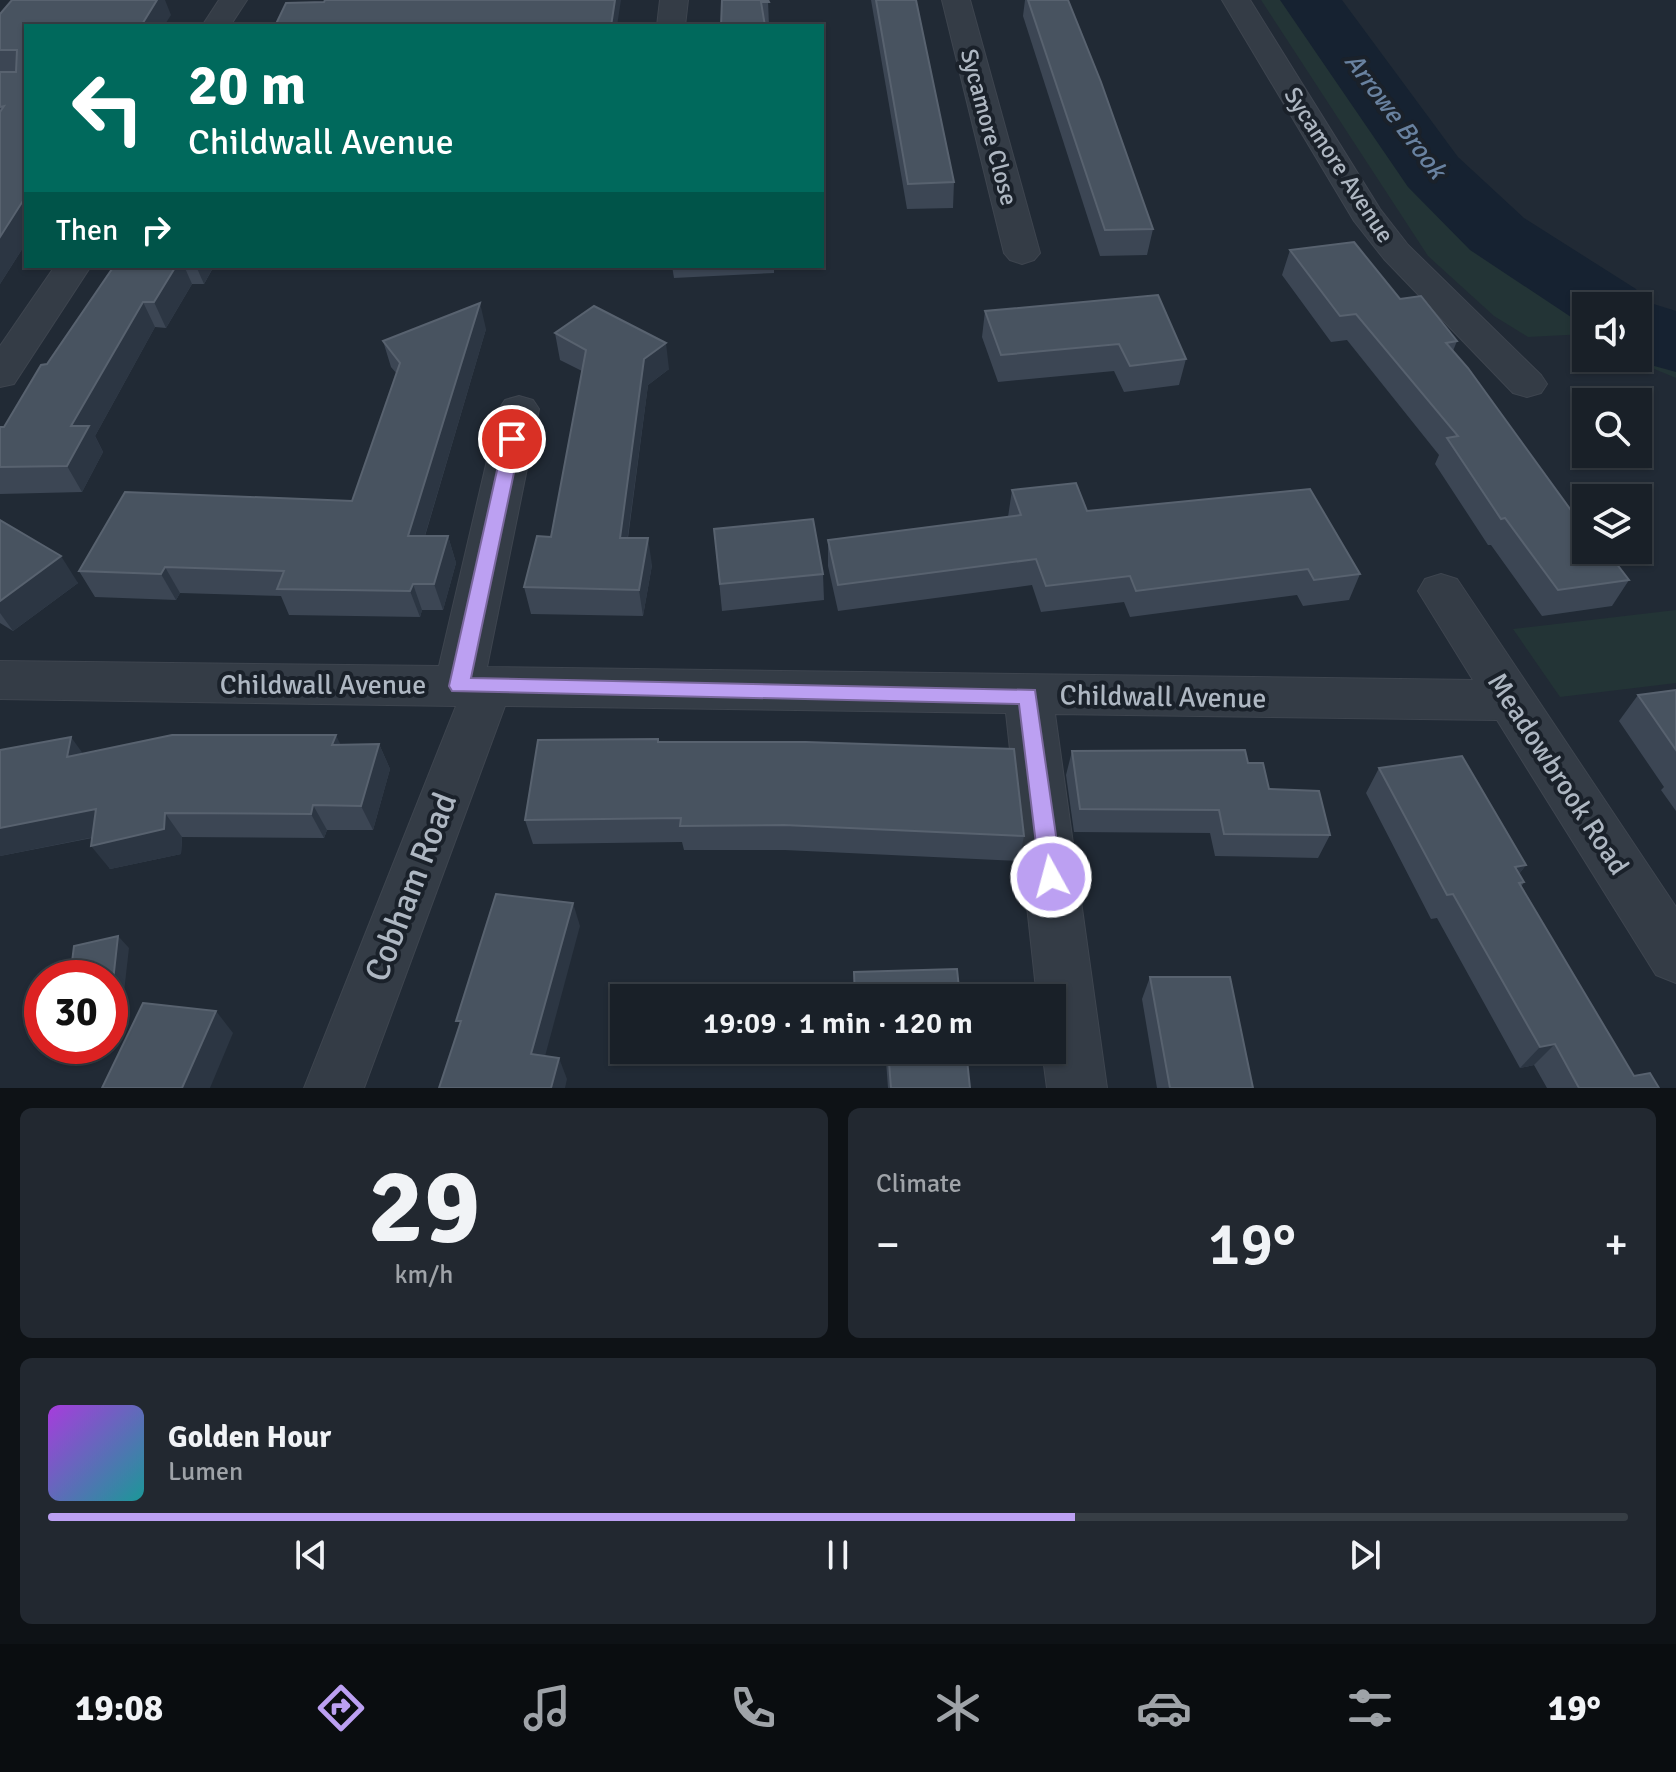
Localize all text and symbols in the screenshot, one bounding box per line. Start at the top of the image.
street label: Sycamore Close [954,45,1024,209]
water label: Arrowe Brook [1337,47,1454,187]
text: 20 m [188,51,306,120]
icon: left [56,56,160,160]
street label: Sycamore Avenue [1278,82,1400,248]
text: Childwall Avenue [188,120,454,165]
icon: right [134,208,178,252]
text: Then [56,212,118,249]
map controls [1572,292,1652,564]
button: sound [1572,292,1652,372]
button: search [1572,388,1652,468]
pin [478,405,546,473]
icon: arrive [490,417,534,461]
button: layers [1572,484,1652,564]
street label: Meadowbrook Road [1480,667,1636,881]
street label: Childwall Avenue [220,668,426,702]
street label: Childwall Avenue [1059,678,1267,716]
street label: Cobham Road [356,787,466,987]
position arrow [1009,835,1093,919]
speed limit sign: 30 [24,960,128,1064]
text: 19:09 · 1 min · 120 m [703,1005,973,1042]
text: 29 [368,1143,480,1271]
text: Climate [876,1168,962,1200]
text: 19° [1208,1208,1296,1282]
text: − [876,1218,900,1272]
text: + [1604,1218,1628,1272]
text: km/h [395,1259,453,1291]
text: Golden Hour [168,1419,331,1456]
text: Lumen [168,1456,243,1488]
icon: previous [289,1533,333,1577]
icon: pause [816,1533,860,1577]
icon: next [1343,1533,1387,1577]
icon: directions [313,1680,369,1736]
icon: music [519,1680,575,1736]
icon: phone [725,1680,781,1736]
icon: climate [930,1680,986,1736]
icon: car [1136,1680,1192,1736]
icon: filters [1342,1680,1398,1736]
text: 19:08 [75,1686,163,1731]
text: 19° [1548,1686,1601,1731]

